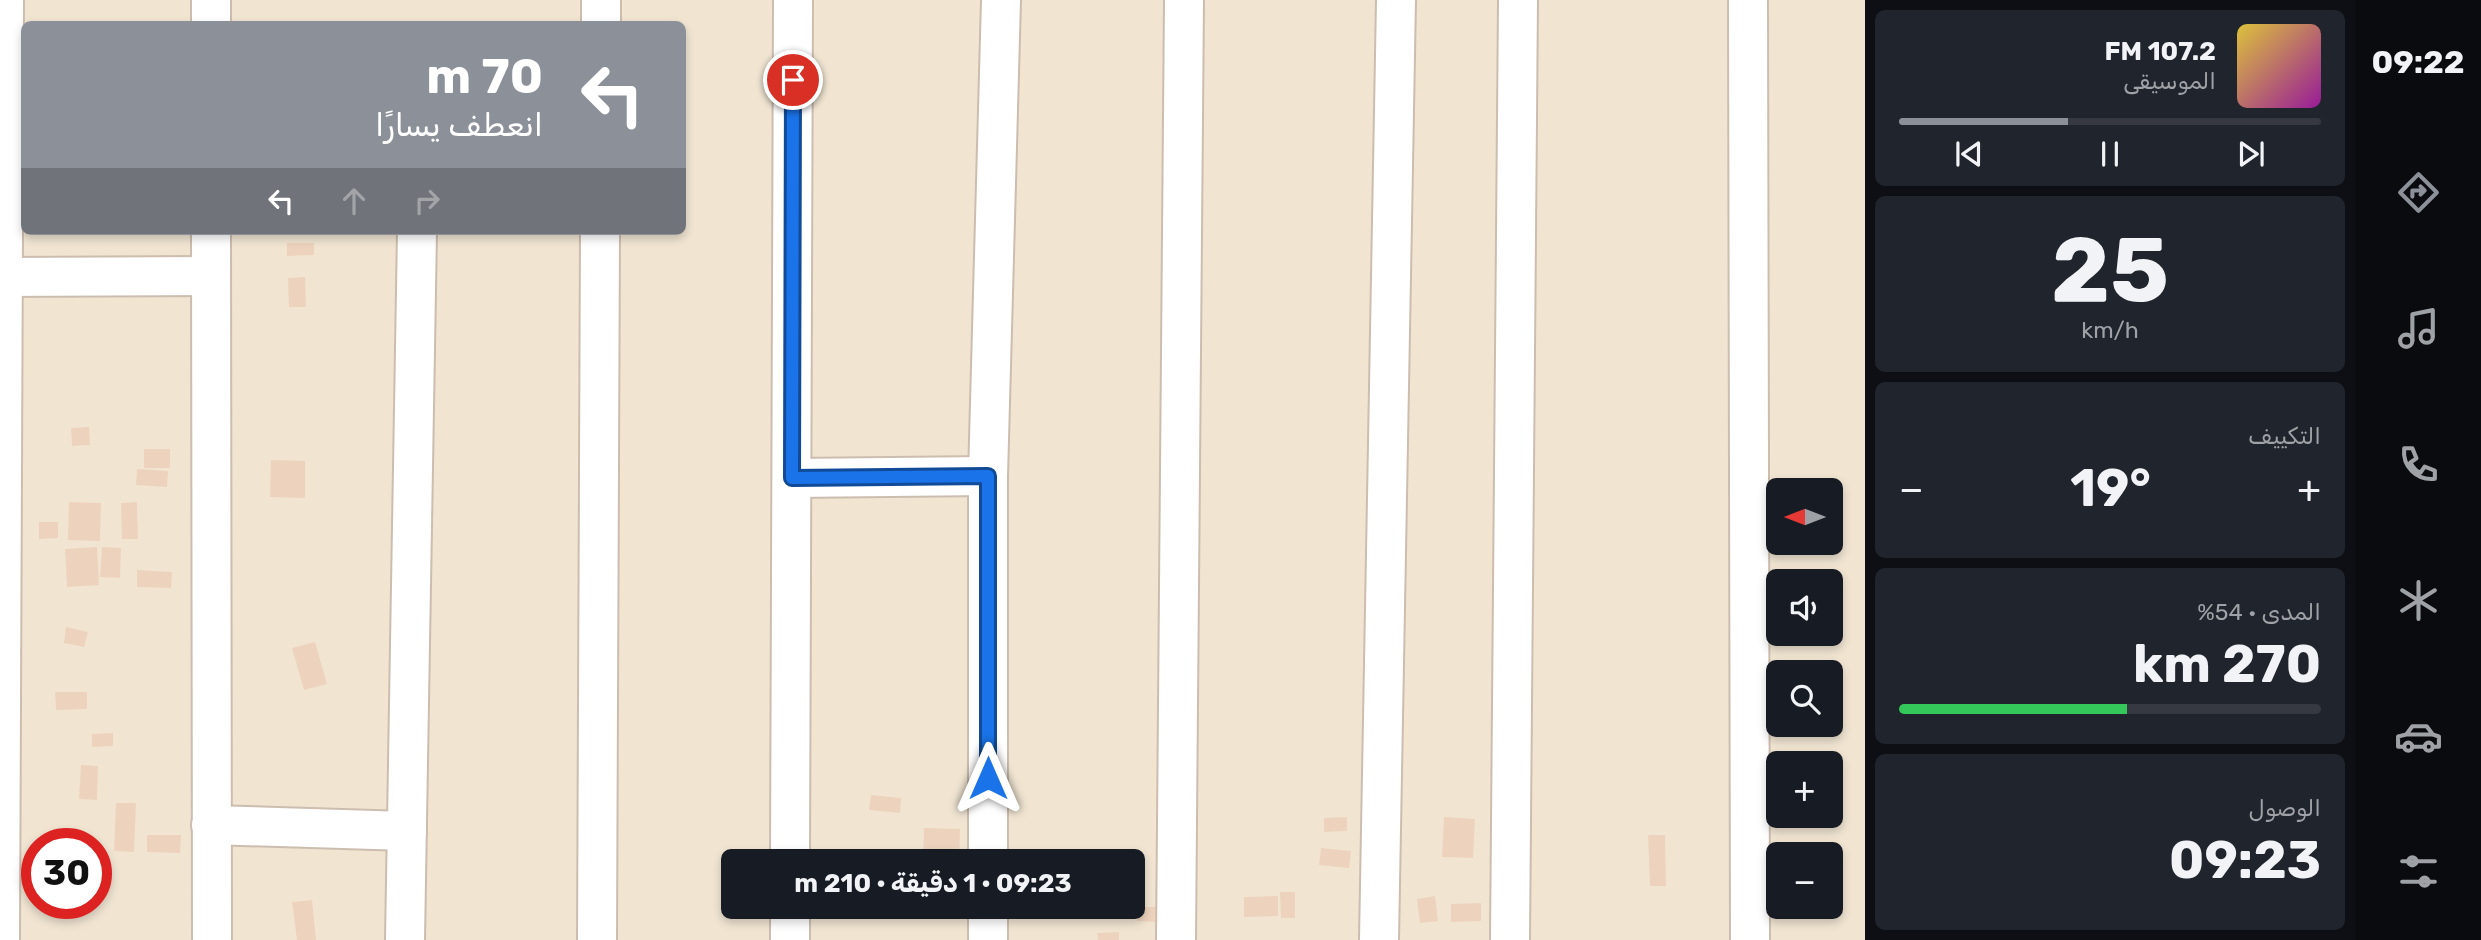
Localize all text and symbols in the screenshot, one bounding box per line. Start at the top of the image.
text: 107.2 FM [2105,36,2216,67]
text: 09:22 [2371,43,2465,81]
text: 70 m [426,47,543,105]
icon: left [567,49,658,140]
pin [763,50,823,110]
icon: arrive [774,61,812,99]
text: الموسيقى [2123,67,2216,95]
text: انعطف يسارًا [375,106,543,144]
icon: previous [1950,135,1988,173]
icon: pause [2091,135,2129,173]
icon: next [2232,135,2270,173]
icon: directions [2394,168,2443,217]
icon: left [262,182,300,220]
icon: ahead [335,182,373,220]
icon: right [408,182,446,220]
text: 25 [2051,216,2169,324]
icon: music [2394,304,2443,353]
text: km/h [2081,316,2139,344]
text: التكييف [2248,422,2321,450]
icon: phone [2394,440,2443,489]
text: 19° [2070,457,2151,519]
text: − [1899,466,1924,512]
text: + [2297,466,2321,512]
north arrow [1766,478,1843,555]
map controls [1766,478,1843,919]
button: sound [1766,569,1843,646]
icon: climate [2394,576,2443,625]
text: المدى · 54% [2197,598,2321,626]
text: 270 km [2133,633,2321,695]
button: search [1766,660,1843,737]
icon: car [2394,712,2443,761]
position arrow [951,741,1025,815]
button: + [1766,751,1843,828]
text: الوصول [2249,794,2321,822]
speed limit sign: 30 [21,828,112,919]
text: 09:23 [2169,829,2321,891]
button: − [1766,842,1843,919]
icon: filters [2394,847,2443,896]
text: 09:23 · 1 دقيقة · 210 m [794,868,1072,899]

